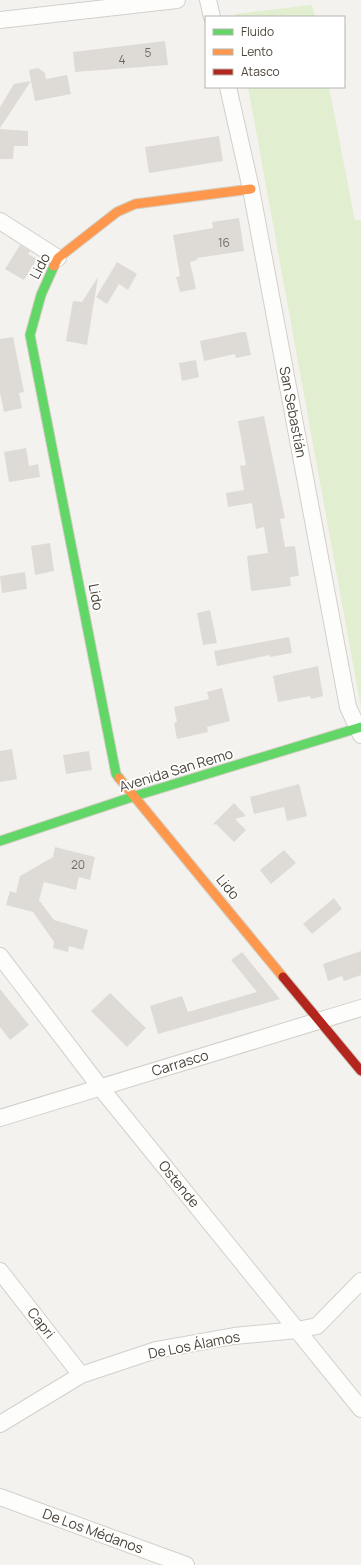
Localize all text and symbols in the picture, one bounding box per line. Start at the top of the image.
legend [205,16,345,88]
text: Fluido [241,23,274,40]
text: Lento [241,43,273,60]
house number: 5 [145,44,152,61]
house number: 4 [118,51,126,68]
text: Atasco [241,63,280,80]
house number: 16 [218,234,230,251]
street label: Lido [25,249,54,282]
street label: San Sebastián [275,365,312,459]
street label: Lido [85,582,108,612]
street label: Avenida San Remo [117,743,235,796]
house number: 20 [71,856,85,873]
street label: Lido [213,870,244,903]
street label: Carrasco [149,1045,211,1080]
street label: Ostende [155,1156,204,1211]
street label: Capri [23,1303,59,1342]
street label: De Los Álamos [146,1326,241,1363]
street label: De Los Médanos [40,1504,146,1558]

